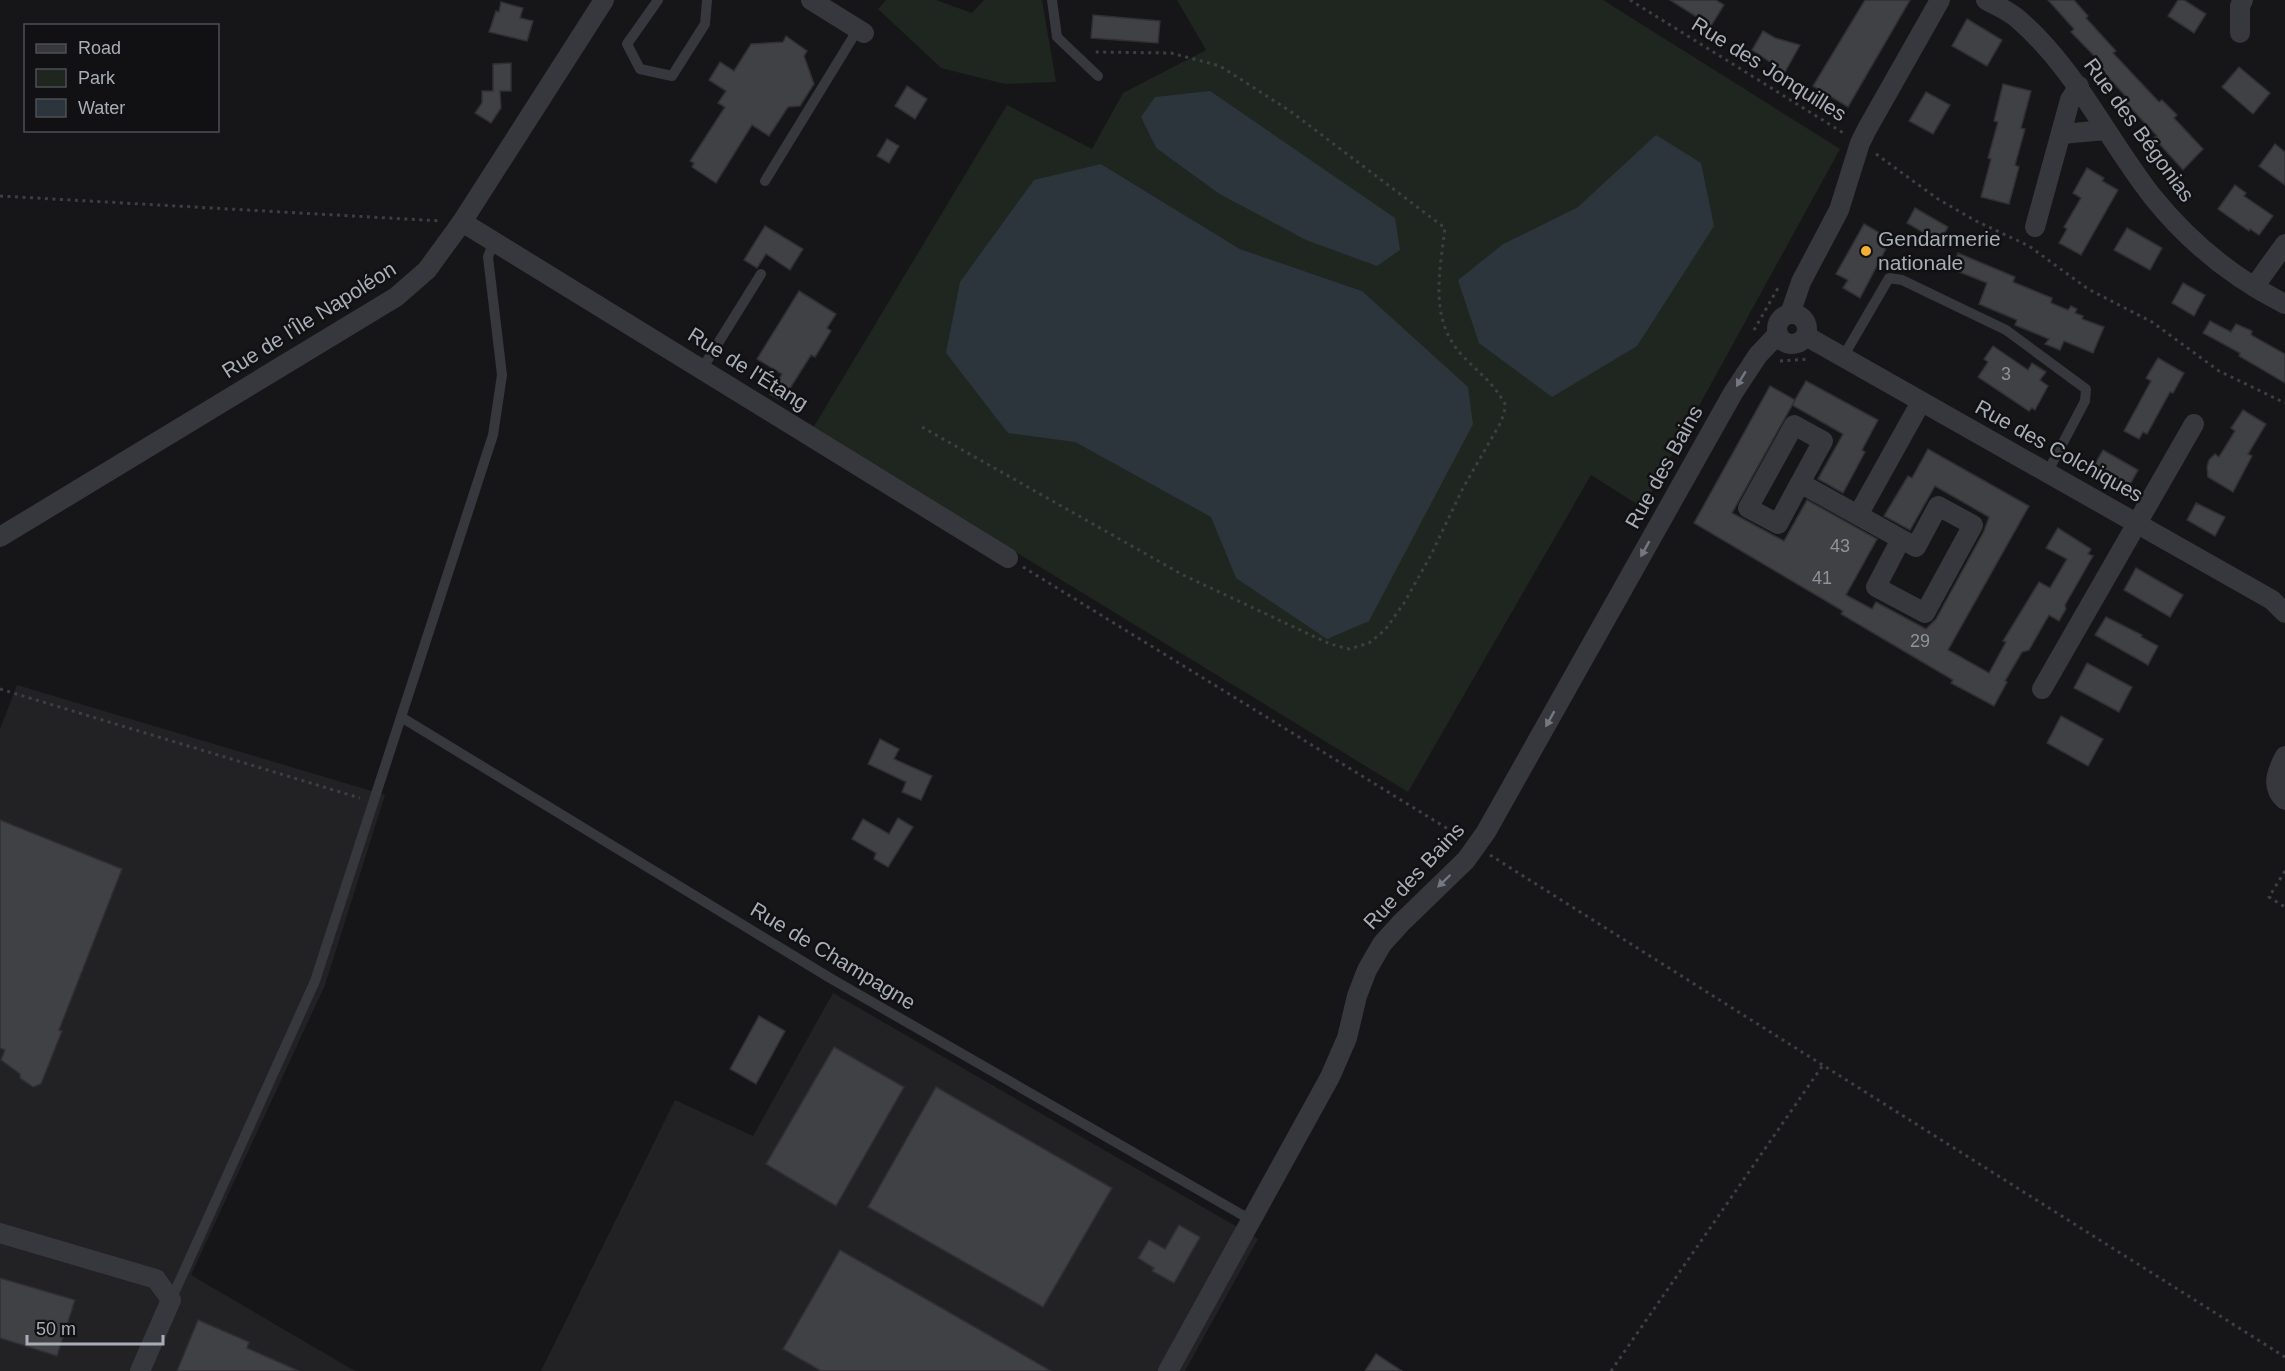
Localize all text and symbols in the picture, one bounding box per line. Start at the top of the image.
street label: Rue des Jonquilles [1688,12,1851,125]
legend [24,24,219,132]
text: Road [78,38,121,58]
street label: Rue des Bégonias [2080,54,2199,206]
text: Park [78,68,116,88]
text: Water [78,98,125,118]
place label: Gendarmerie nationale [1878,227,2001,274]
marker: Gendarmerie nationale [1859,244,1873,258]
street label: Rue de l'Île Napoléon [218,257,400,382]
street label: Rue de l'Étang [684,322,812,415]
house number: 3 [2001,364,2011,384]
one-way arrow [1736,371,1747,387]
street label: Rue des Colchiques [1971,395,2147,506]
street label: Rue des Bains [1620,401,1707,532]
house number: 43 [1830,536,1850,556]
one-way arrow [1640,541,1650,558]
house number: 41 [1812,568,1832,588]
house number: 29 [1910,631,1930,651]
one-way arrow [1545,711,1555,728]
street label: Rue des Bains [1359,818,1469,933]
one-way arrow [1437,874,1451,888]
street label: Rue de Champagne [747,897,920,1014]
scale bar [27,1308,164,1346]
text: 50 m [36,1319,76,1339]

